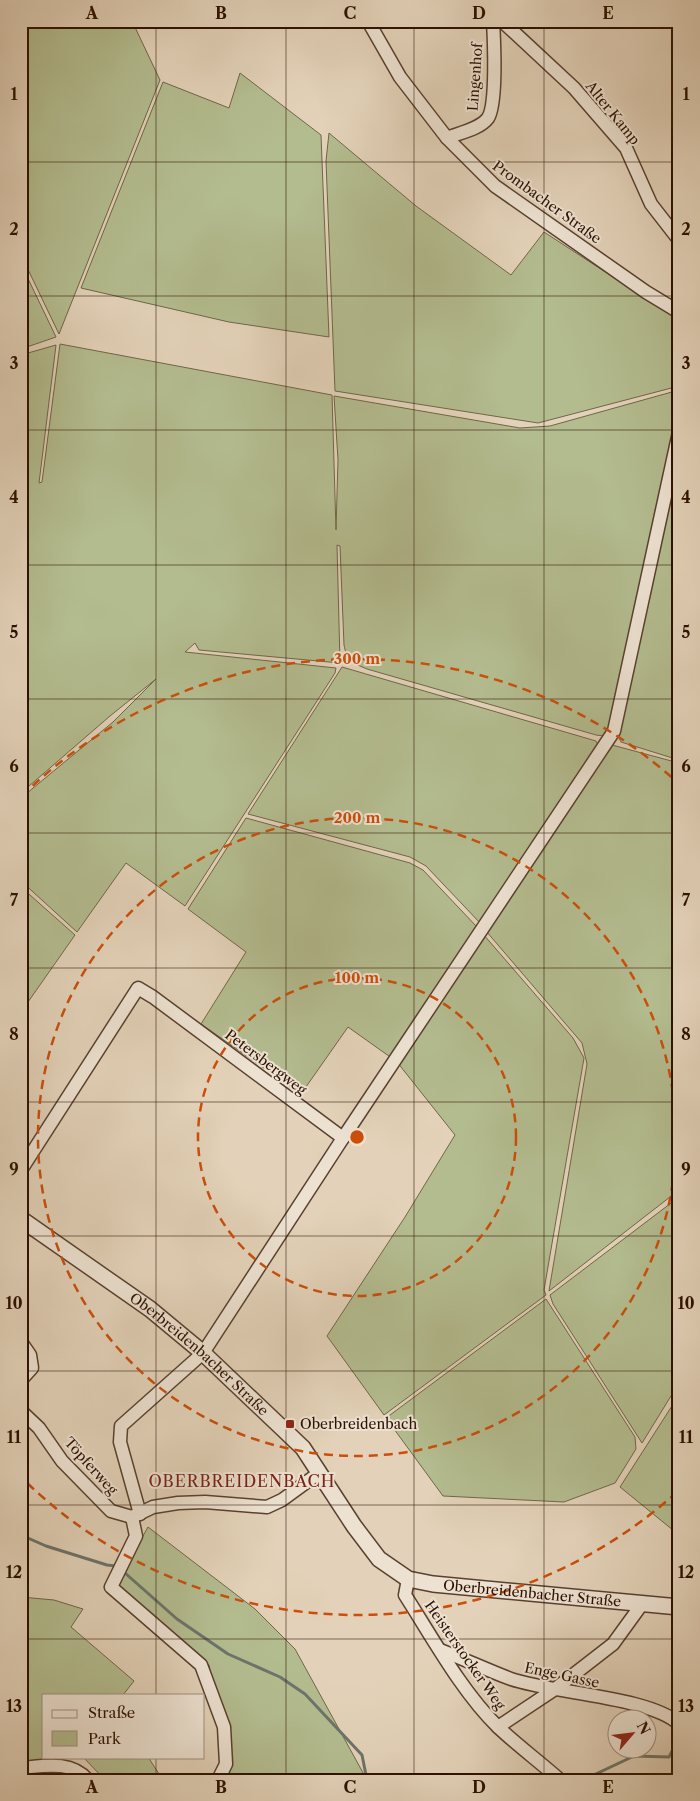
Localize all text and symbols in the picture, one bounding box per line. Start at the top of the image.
text: A [85,3,99,23]
text: B [215,3,227,23]
text: C [344,3,356,23]
text: D [472,3,486,23]
text: E [602,3,614,23]
street label: Lingenhof [464,40,487,112]
street label: Alter Kamp [581,77,644,148]
text: 1 [10,84,18,104]
text: 1 [682,84,690,104]
street label: Prombacher Straße [489,157,605,248]
text: 2 [9,219,19,239]
text: 2 [681,219,691,239]
text: 3 [9,353,19,373]
text: 3 [681,353,691,373]
text: 4 [9,487,19,507]
text: 4 [681,487,691,507]
text: 5 [10,622,19,642]
text: 5 [682,622,691,642]
text: 300 m [334,649,380,668]
text: 6 [9,756,19,776]
text: 6 [681,756,691,776]
text: 200 m [334,808,380,827]
text: 7 [10,890,19,910]
text: 7 [682,890,691,910]
text: 100 m [335,968,379,987]
text: 8 [9,1024,19,1044]
text: 8 [681,1024,691,1044]
street label: Petersbergweg [222,1025,311,1099]
centre of rings [348,1128,366,1146]
text: 9 [9,1159,19,1179]
text: 9 [681,1159,691,1179]
street label: Oberbreidenbacher Straße [126,1289,272,1420]
text: 10 [5,1293,23,1313]
text: 10 [677,1293,695,1313]
place label: Oberbreidenbach [300,1415,417,1433]
marker: Oberbreidenbach [284,1418,296,1430]
text: 11 [7,1427,22,1447]
text: 11 [679,1427,694,1447]
street label: Töpferweg [60,1433,122,1499]
district label: OBERBREIDENBACH [148,1471,336,1491]
text: 12 [6,1562,22,1582]
text: 12 [678,1562,694,1582]
street label: Oberbreidenbacher Straße [442,1576,622,1611]
street label: Heisterstocker Weg [421,1597,510,1713]
street label: Enge Gasse [523,1658,601,1692]
legend [42,1694,205,1758]
text: 13 [6,1696,22,1716]
text: 13 [678,1696,694,1716]
text: Straße [88,1703,135,1722]
north arrow [608,1708,658,1758]
text: N [633,1718,654,1737]
text: Park [88,1729,122,1748]
text: A [85,1777,99,1797]
text: B [215,1777,227,1797]
text: C [344,1777,356,1797]
text: D [472,1777,486,1797]
text: E [602,1777,614,1797]

